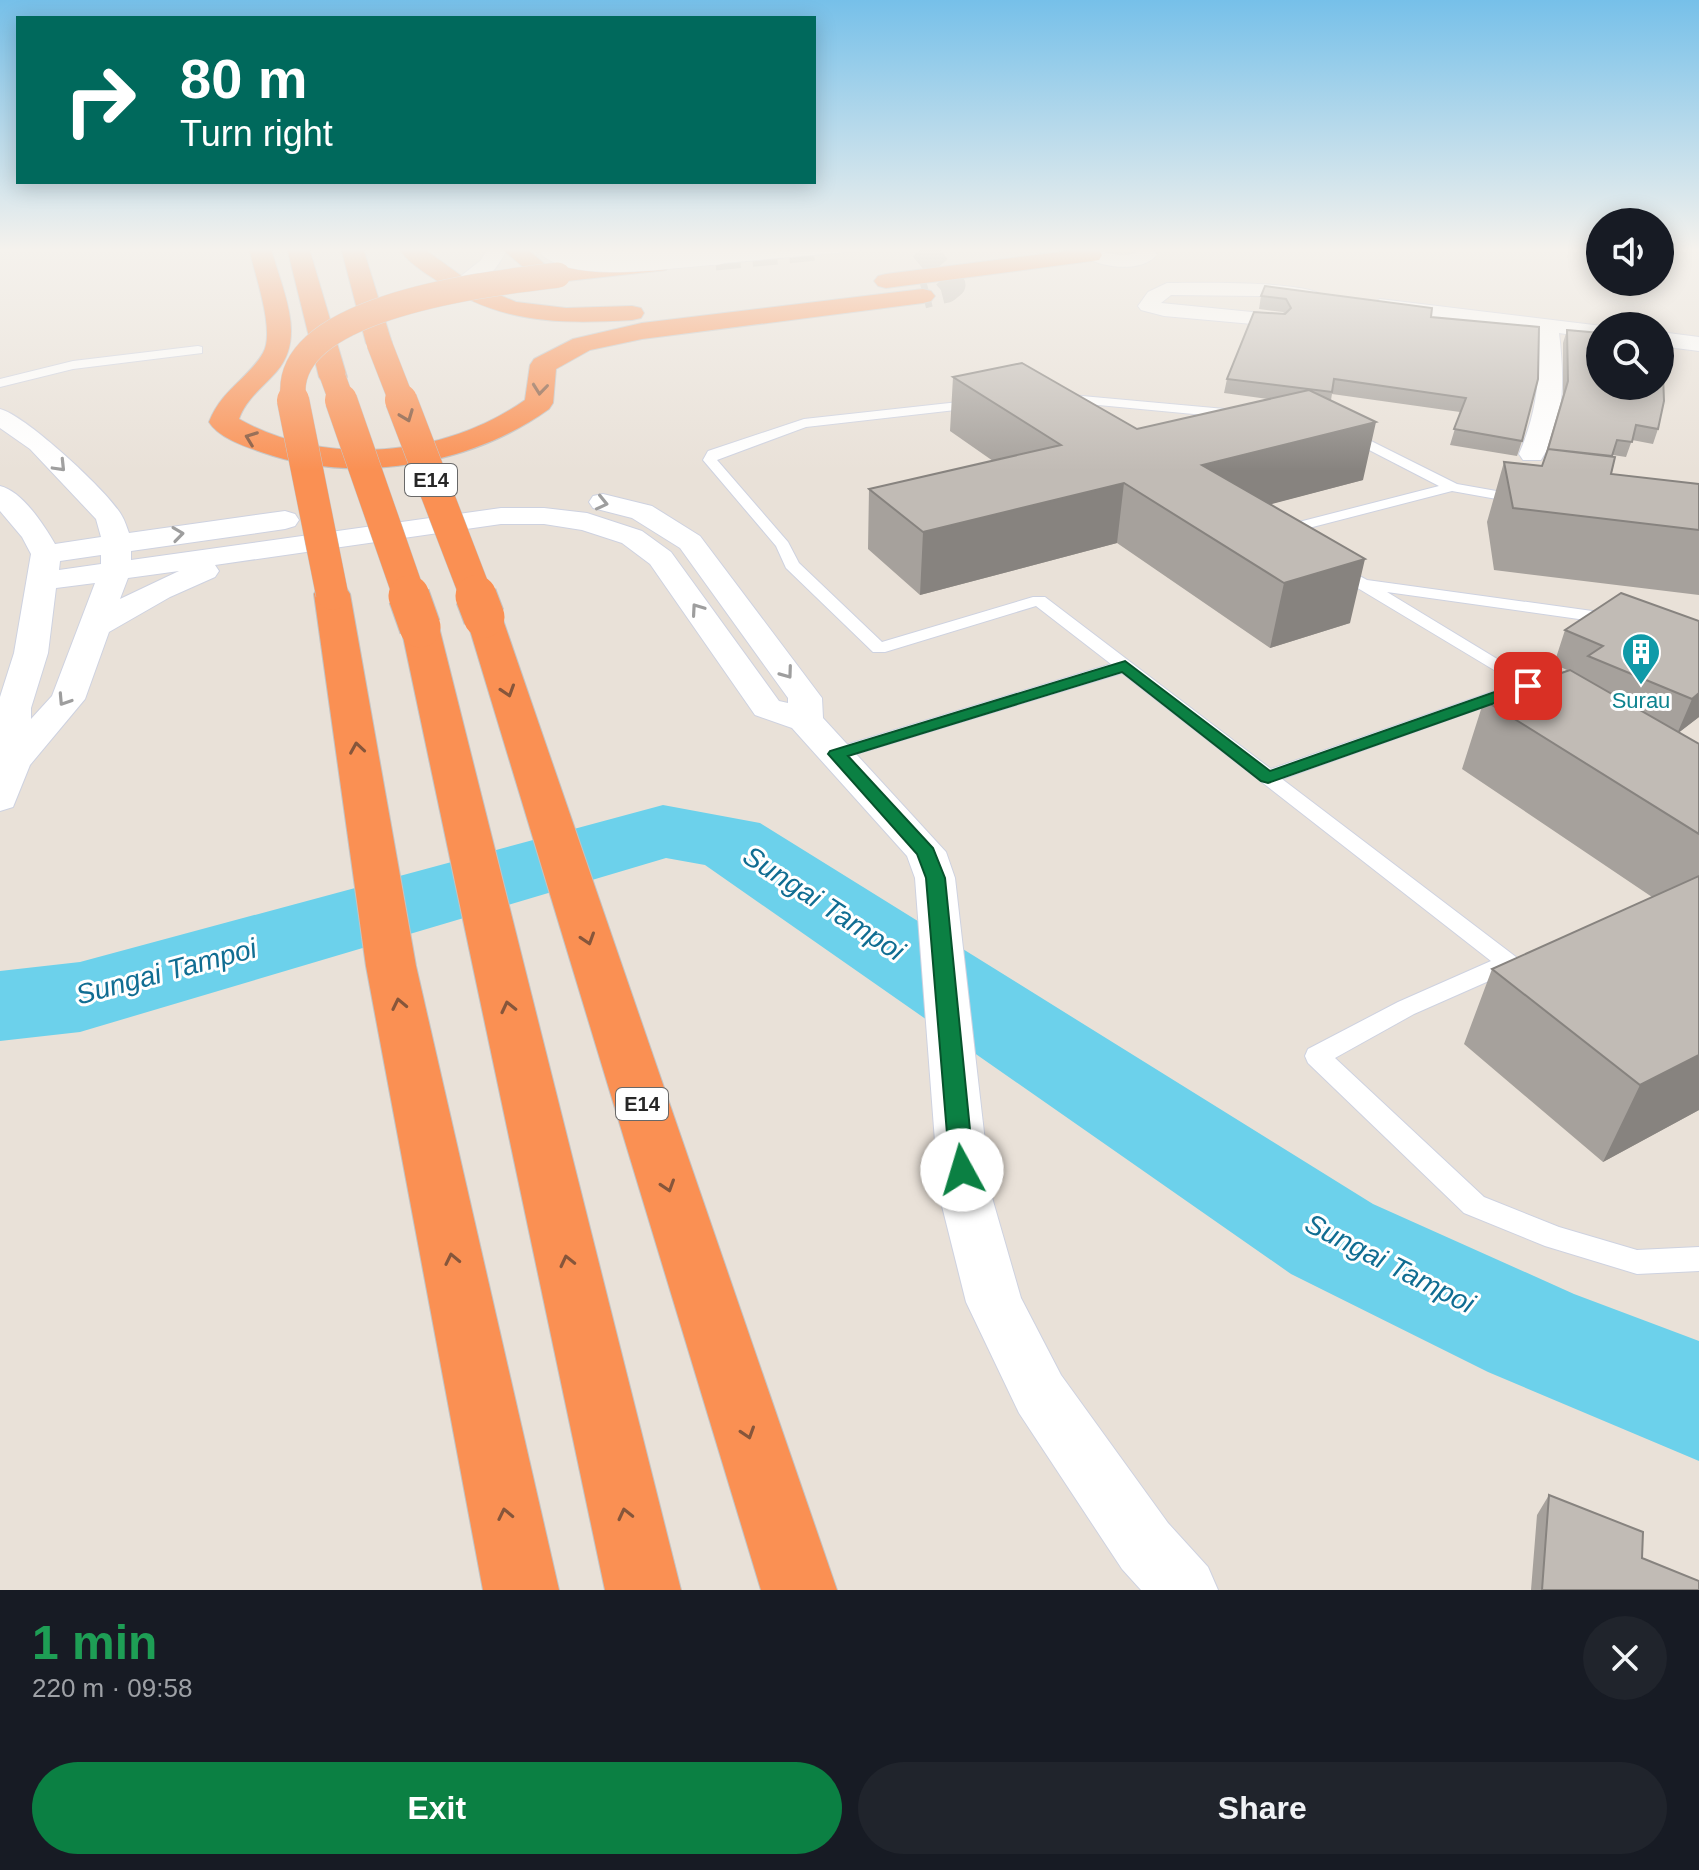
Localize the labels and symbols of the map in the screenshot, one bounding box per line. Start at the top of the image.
one-way arrow [532,383,549,396]
one-way arrow [397,408,414,422]
one-way arrow [245,431,259,448]
one-way arrow [50,457,65,471]
road number: E14 [405,464,457,496]
one-way arrow [595,493,609,510]
one-way arrow [171,526,185,543]
one-way arrow [692,603,707,617]
building icon: Surau [1620,631,1662,686]
pin [1494,652,1562,720]
one-way arrow [777,665,791,679]
one-way arrow [499,684,515,698]
place label: Surau [1612,688,1670,713]
one-way arrow [59,692,74,706]
one-way arrow [349,741,366,755]
water label: Sungai Tampoi [737,840,911,967]
one-way arrow [579,931,595,945]
water label: Sungai Tampoi [72,932,261,1010]
one-way arrow [391,998,408,1012]
one-way arrow [500,1001,517,1015]
road number: E14 [616,1088,668,1120]
position arrow [920,1128,1004,1212]
one-way arrow [659,1178,675,1192]
water label: Sungai Tampoi [1300,1207,1480,1320]
one-way arrow [444,1253,461,1266]
one-way arrow [559,1254,576,1268]
one-way arrow [739,1426,755,1440]
one-way arrow [497,1507,514,1521]
one-way arrow [617,1508,634,1521]

